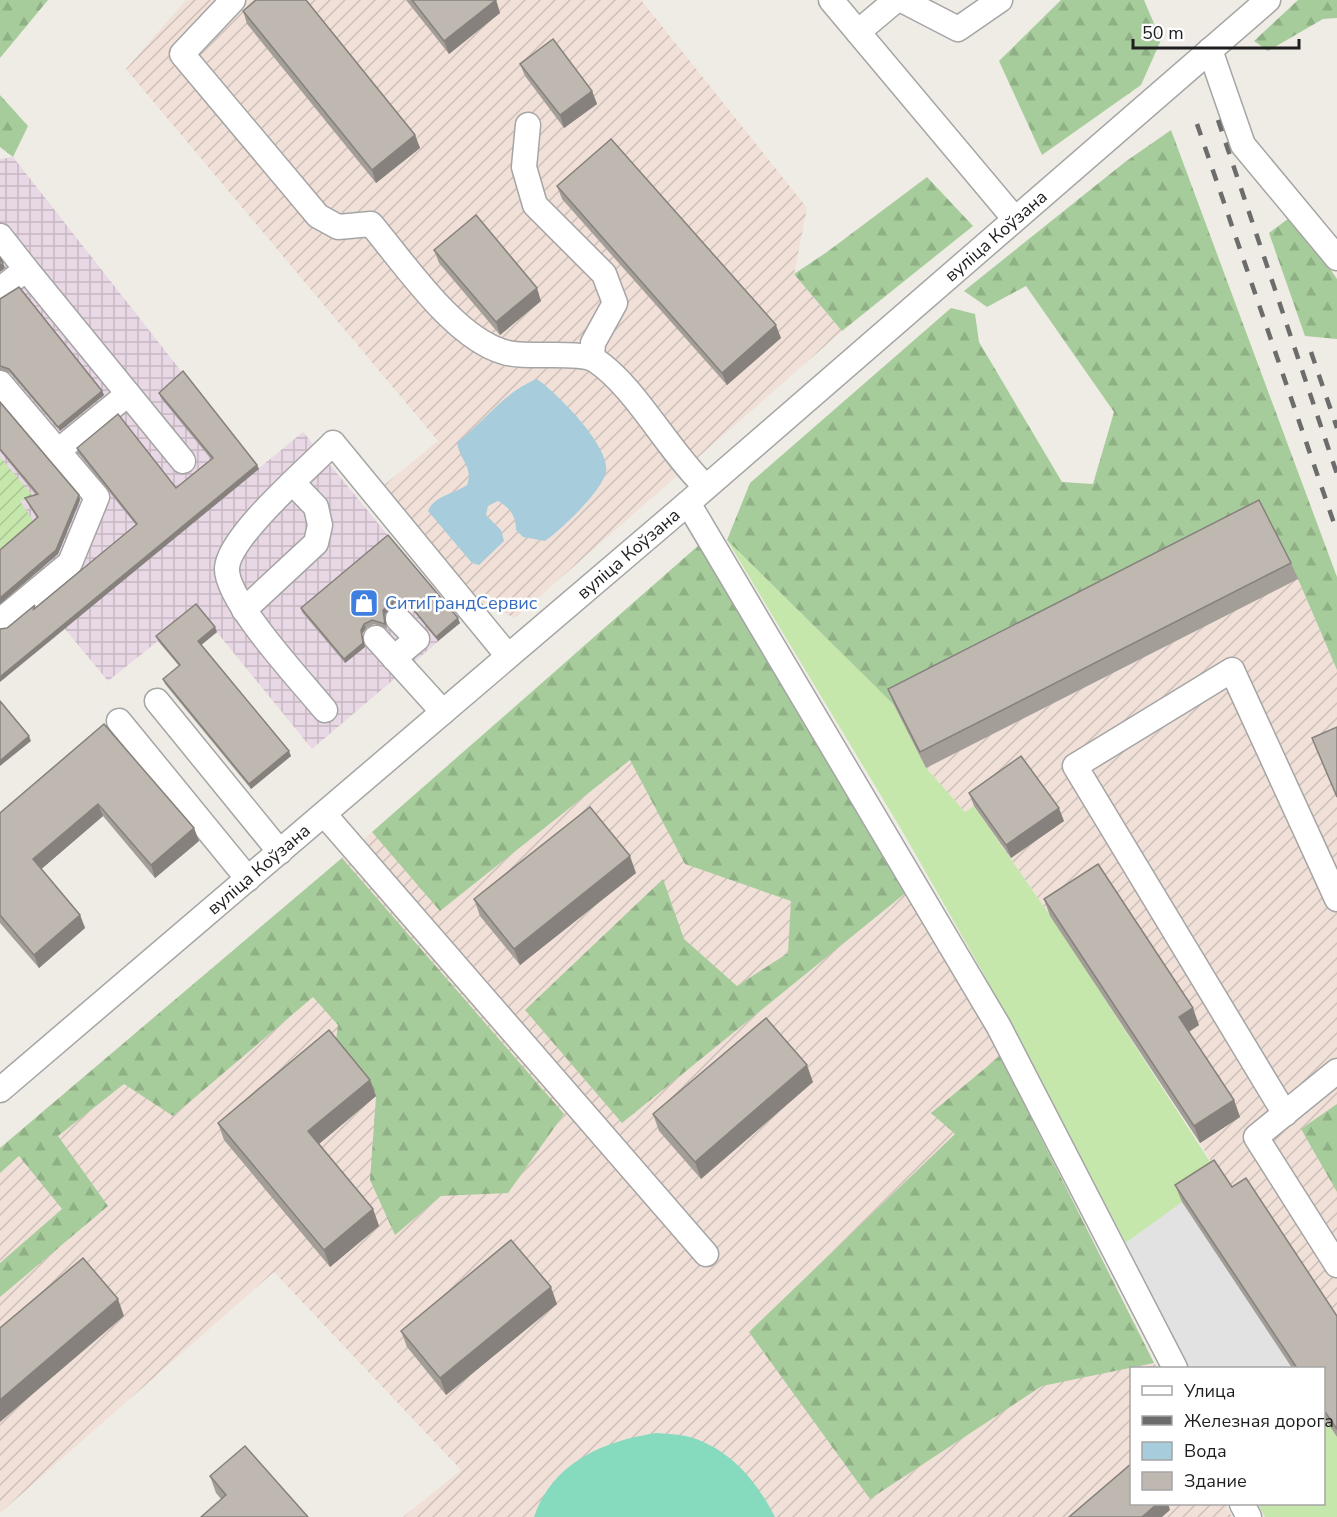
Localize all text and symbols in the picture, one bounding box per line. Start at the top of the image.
scale bar [1133,12,1300,50]
text: 50 m [1142,21,1184,45]
street label: вуліца Коўзана [940,185,1052,287]
street label: вуліца Коўзана [572,503,685,605]
shop icon: СитиГрандСервис [348,587,380,619]
place label: СитиГрандСервис [385,591,538,615]
street label: вуліца Коўзана [202,819,315,920]
legend [1130,1367,1325,1505]
text: Улица [1183,1379,1235,1403]
text: Железная дорога [1184,1409,1334,1433]
text: Вода [1184,1439,1227,1463]
text: Здание [1184,1469,1247,1493]

